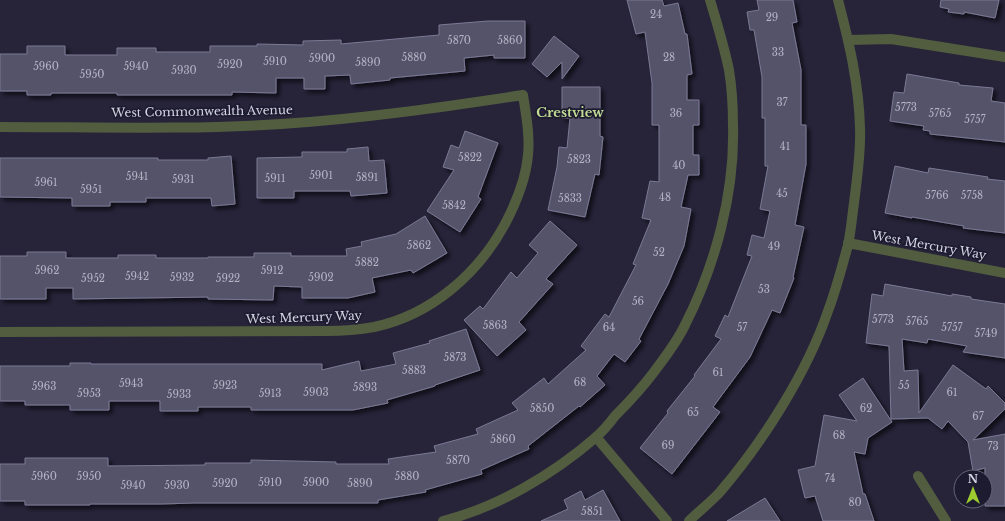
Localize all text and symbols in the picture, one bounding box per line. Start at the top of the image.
house number: 24 [650,8,662,21]
house number: 29 [766,11,778,24]
house number: 5870 [447,34,471,47]
house number: 5860 [497,34,523,47]
house number: 33 [772,46,784,59]
house number: 5880 [402,51,426,64]
house number: 28 [663,51,675,64]
house number: 5900 [309,52,335,65]
house number: 5910 [263,55,287,68]
house number: 5890 [355,56,381,69]
house number: 5920 [217,58,243,71]
house number: 5960 [33,60,59,73]
house number: 5940 [123,60,149,73]
house number: 5930 [171,64,197,77]
house number: 5950 [80,68,104,81]
house number: 37 [776,96,789,109]
house number: 5773 [895,101,917,114]
street label: West Commonwealth Avenue [110,102,293,120]
district label: Crestview [536,104,604,121]
house number: 36 [670,107,682,120]
house number: 5765 [929,107,952,120]
house number: 5757 [964,113,987,126]
house number: 41 [780,140,790,153]
house number: 5822 [458,151,482,164]
house number: 5823 [567,153,591,166]
house number: 40 [673,159,686,172]
house number: 5901 [309,169,333,182]
house number: 5941 [126,170,148,183]
house number: 5891 [356,171,378,184]
house number: 5911 [264,172,286,185]
house number: 5931 [172,173,194,186]
house number: 5961 [35,176,58,189]
house number: 5951 [80,183,102,196]
house number: 45 [776,187,788,200]
house number: 5766 [925,189,949,202]
house number: 5758 [961,189,983,202]
house number: 48 [659,191,671,204]
house number: 5833 [558,192,582,205]
house number: 5842 [442,199,466,212]
street label: West Mercury Way [869,227,988,263]
house number: 5862 [407,239,431,252]
house number: 49 [768,240,780,253]
house number: 52 [653,246,665,259]
house number: 5882 [355,256,379,269]
house number: 5962 [35,264,59,277]
house number: 5912 [261,264,283,277]
house number: 5942 [125,270,149,283]
house number: 5932 [170,271,194,284]
house number: 5902 [308,271,334,284]
house number: 5952 [81,272,105,285]
house number: 5922 [216,272,240,285]
house number: 53 [758,283,770,296]
house number: 56 [632,295,644,308]
street label: West Mercury Way [245,307,363,327]
house number: 5773 [872,313,894,326]
house number: 5765 [906,315,929,328]
house number: 5863 [483,319,507,332]
house number: 64 [603,321,615,334]
house number: 57 [737,321,748,334]
house number: 5757 [941,321,964,334]
house number: 5749 [975,327,997,340]
house number: 5873 [444,351,466,364]
house number: 5883 [402,364,426,377]
house number: 61 [713,366,723,379]
house number: 68 [574,376,586,389]
house number: 5943 [119,377,143,390]
house number: 5923 [213,379,237,392]
house number: 55 [898,379,910,392]
house number: 5963 [32,380,56,393]
house number: 5893 [353,381,377,394]
house number: 5903 [303,386,329,399]
house number: 61 [947,386,957,399]
house number: 5953 [77,387,101,400]
house number: 5913 [259,387,281,400]
house number: 5933 [167,388,191,401]
house number: 5850 [530,402,554,415]
house number: 62 [860,402,872,415]
house number: 65 [687,406,699,419]
house number: 67 [972,410,985,423]
house number: 68 [833,429,845,442]
house number: 5860 [490,433,516,446]
house number: 69 [662,439,674,452]
house number: 73 [987,440,999,453]
house number: 5870 [446,454,470,467]
north arrow [953,469,993,509]
house number: 5960 [31,470,57,483]
house number: 5950 [77,470,101,483]
house number: 5880 [395,470,419,483]
house number: 74 [825,472,835,485]
text: N [968,472,979,486]
house number: 5910 [258,476,282,489]
house number: 5900 [303,476,329,489]
house number: 5920 [212,477,238,490]
house number: 5890 [347,477,373,490]
house number: 5940 [120,479,146,492]
house number: 5930 [164,479,190,492]
house number: 80 [848,496,862,509]
house number: 5851 [581,505,603,518]

